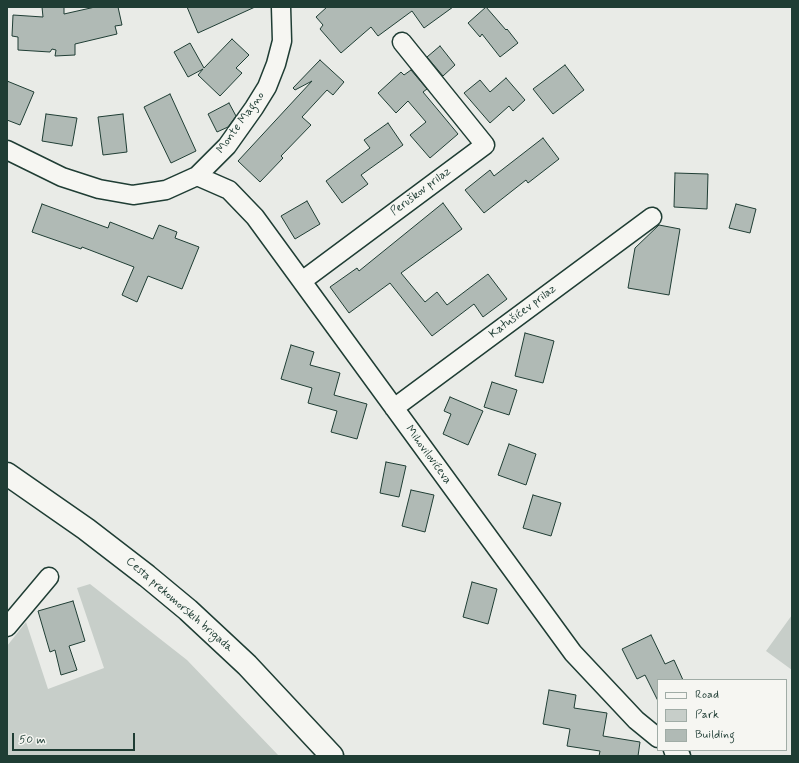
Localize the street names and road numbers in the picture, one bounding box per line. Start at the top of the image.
street label: Monte Magno [214,89,268,157]
street label: Peruškov prilaz [388,165,454,219]
street label: Katušićev prilaz [487,282,559,342]
street label: Mihovilovićeva [402,423,454,487]
street label: Cesta prekomorskih brigada [122,554,236,656]

